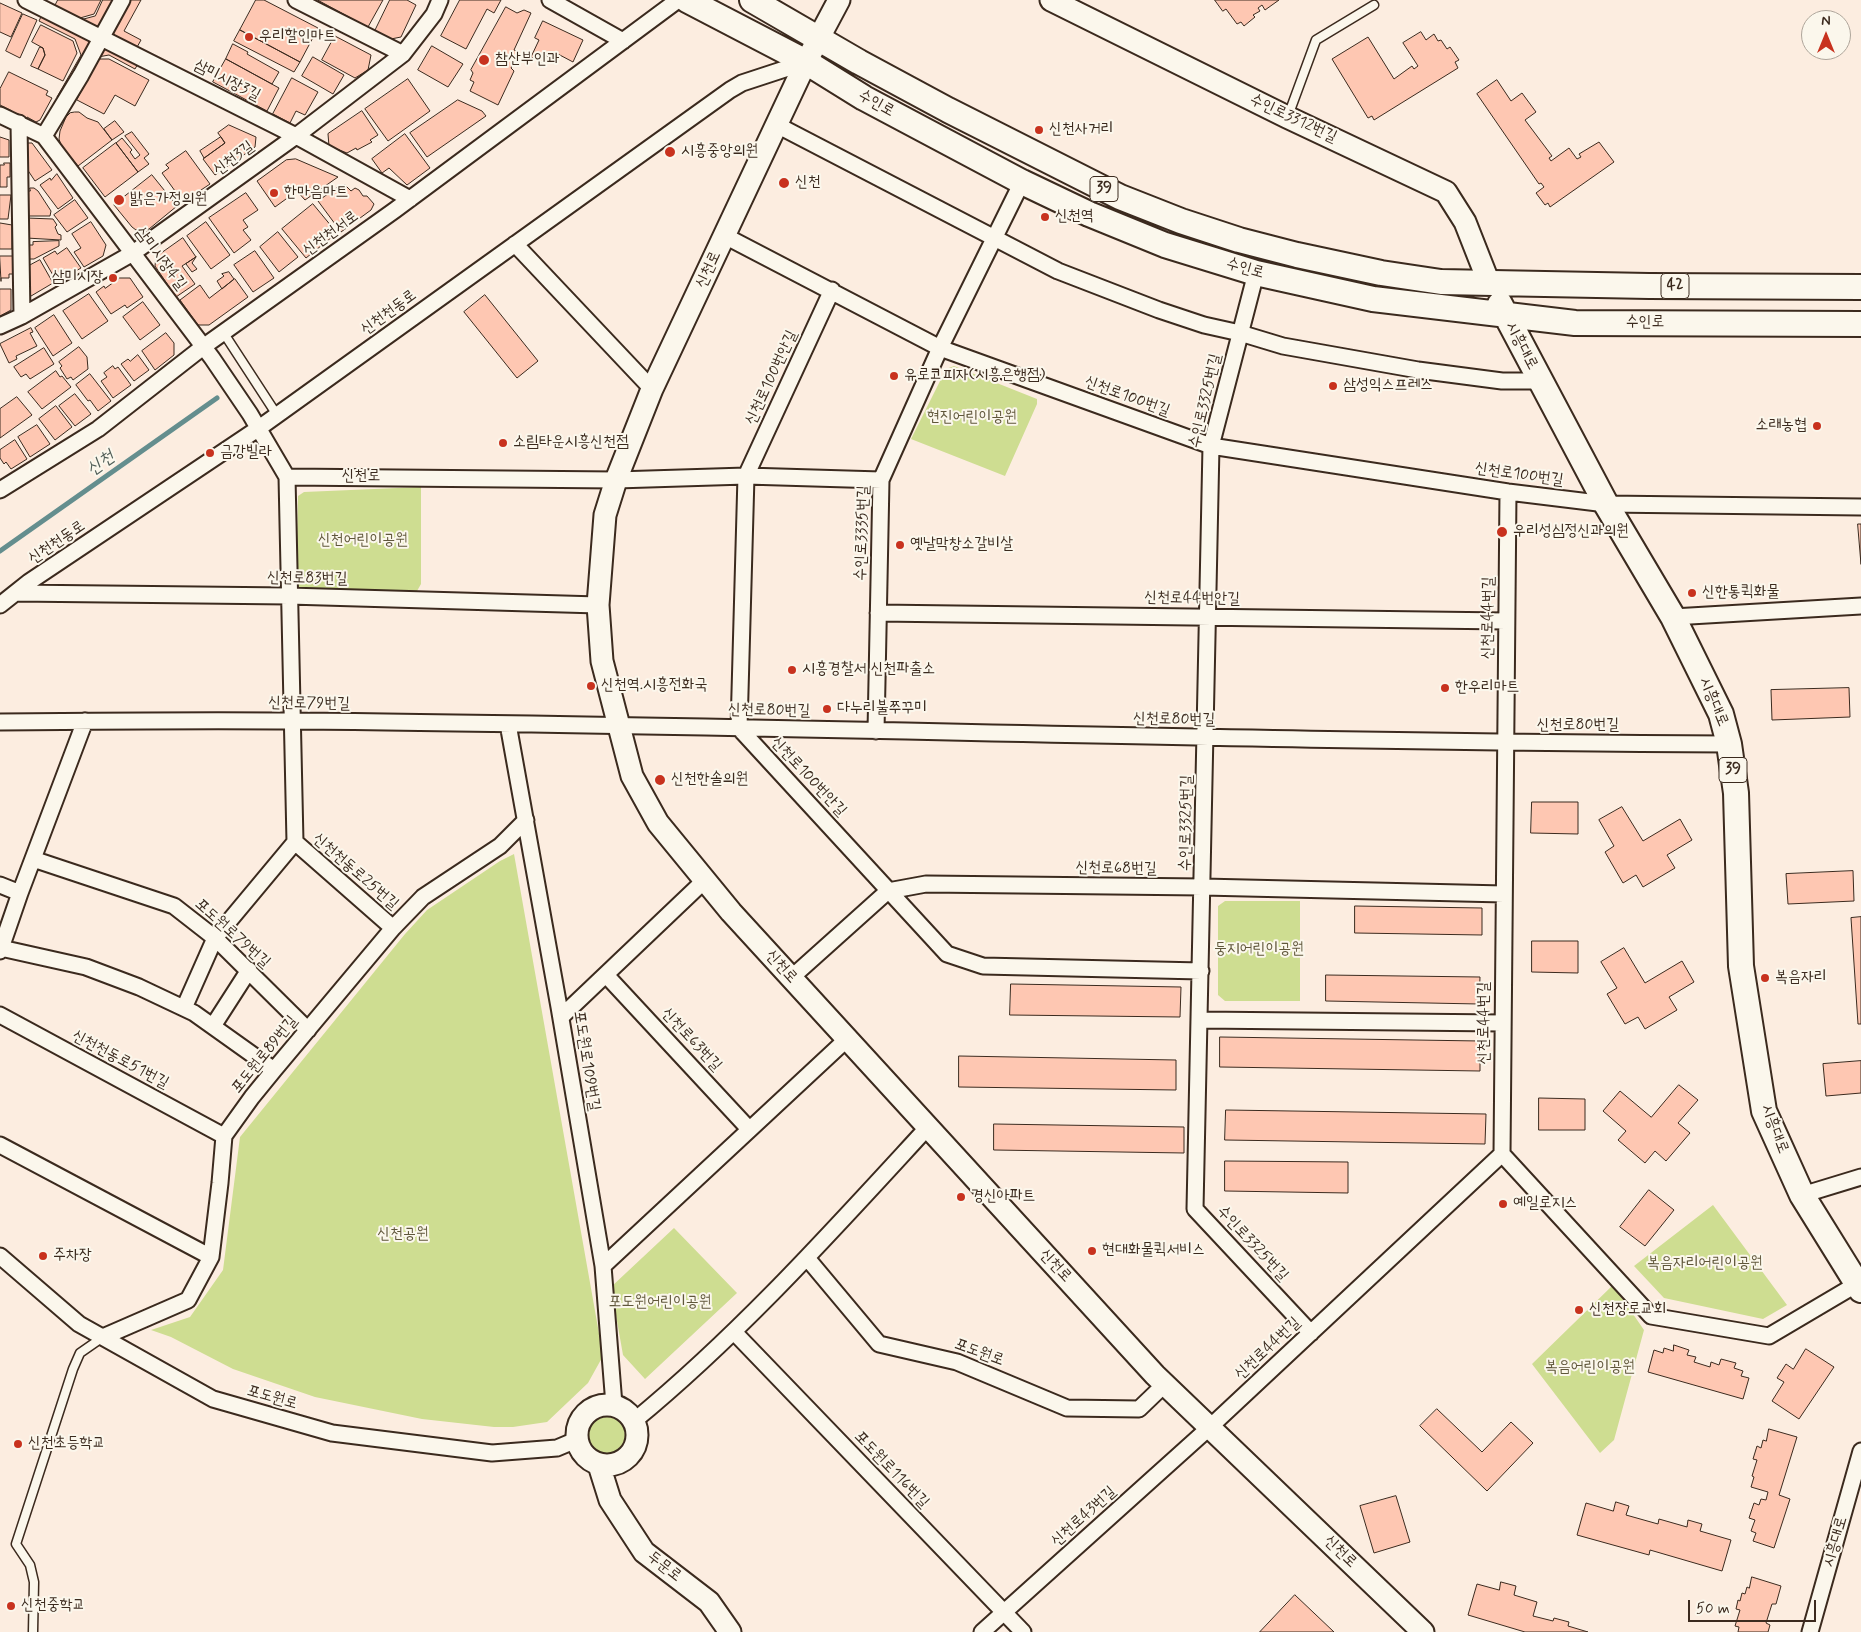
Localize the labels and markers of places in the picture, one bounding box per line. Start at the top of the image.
place label: 우리할인마트 [259,27,336,47]
marker: 우리할인마트 [243,31,255,43]
place label: 참산부인과 [495,50,559,70]
marker: 참산부인과 [477,53,491,67]
place label: 신천사거리 [1049,120,1113,140]
marker: 신천사거리 [1033,124,1045,136]
place label: 시흥중앙의원 [681,142,758,162]
marker: 시흥중앙의원 [663,145,677,159]
place label: 신천 [795,173,821,193]
marker: 신천 [777,176,791,190]
place label: 한마음마트 [284,183,348,203]
marker: 한마음마트 [268,187,280,199]
place label: 밝은가정의원 [130,190,207,210]
marker: 밝은가정의원 [112,193,126,207]
place label: 신천역 [1055,207,1094,227]
marker: 신천역 [1039,211,1051,223]
place label: 삼미시장 [52,268,103,288]
marker: 삼미시장 [107,272,119,284]
place label: 유로코피자(시흥은행점) [904,366,1045,386]
marker: 유로코피자(시흥은행점) [888,370,900,382]
place label: 삼성익스프레스 [1343,376,1433,396]
marker: 삼성익스프레스 [1327,380,1339,392]
place label: 소래농협 [1755,416,1807,436]
marker: 소래농협 [1811,420,1823,432]
place label: 소림타운시흥신천점 [513,433,629,453]
marker: 소림타운시흥신천점 [497,437,509,449]
place label: 금강빌라 [220,443,272,463]
marker: 금강빌라 [204,447,216,459]
place label: 우리성심정신과의원 [1513,522,1629,542]
marker: 우리성심정신과의원 [1495,525,1509,539]
place label: 옛날막창소갈비살 [910,535,1013,555]
marker: 옛날막창소갈비살 [894,539,906,551]
place label: 신한통퀵화물 [1702,583,1779,603]
marker: 신한통퀵화물 [1686,587,1698,599]
place label: 시흥경찰서 신천파출소 [802,660,935,680]
marker: 시흥경찰서 신천파출소 [786,664,798,676]
place label: 신천역.시흥전화국 [601,676,707,696]
place label: 한우리마트 [1455,678,1519,698]
marker: 신천역.시흥전화국 [585,680,597,692]
marker: 한우리마트 [1439,682,1451,694]
place label: 다누리불쭈꾸미 [837,699,927,719]
marker: 다누리불쭈꾸미 [821,703,833,715]
place label: 신천한솔의원 [671,770,748,790]
marker: 신천한솔의원 [653,773,667,787]
place label: 복음자리 [1775,968,1826,988]
marker: 복음자리 [1759,972,1771,984]
place label: 경신아파트 [971,1187,1035,1207]
marker: 경신아파트 [955,1191,967,1203]
place label: 예일로지스 [1513,1194,1577,1214]
marker: 예일로지스 [1497,1198,1509,1210]
place label: 현대화물퀵서비스 [1102,1241,1205,1261]
marker: 현대화물퀵서비스 [1086,1245,1098,1257]
place label: 주차장 [53,1246,92,1266]
marker: 주차장 [37,1250,49,1262]
place label: 신천장로교회 [1589,1300,1666,1320]
marker: 신천장로교회 [1573,1304,1585,1316]
place label: 신천초등학교 [28,1434,105,1454]
marker: 신천초등학교 [12,1438,24,1450]
place label: 신천중학교 [21,1596,85,1616]
marker: 신천중학교 [5,1600,17,1612]

